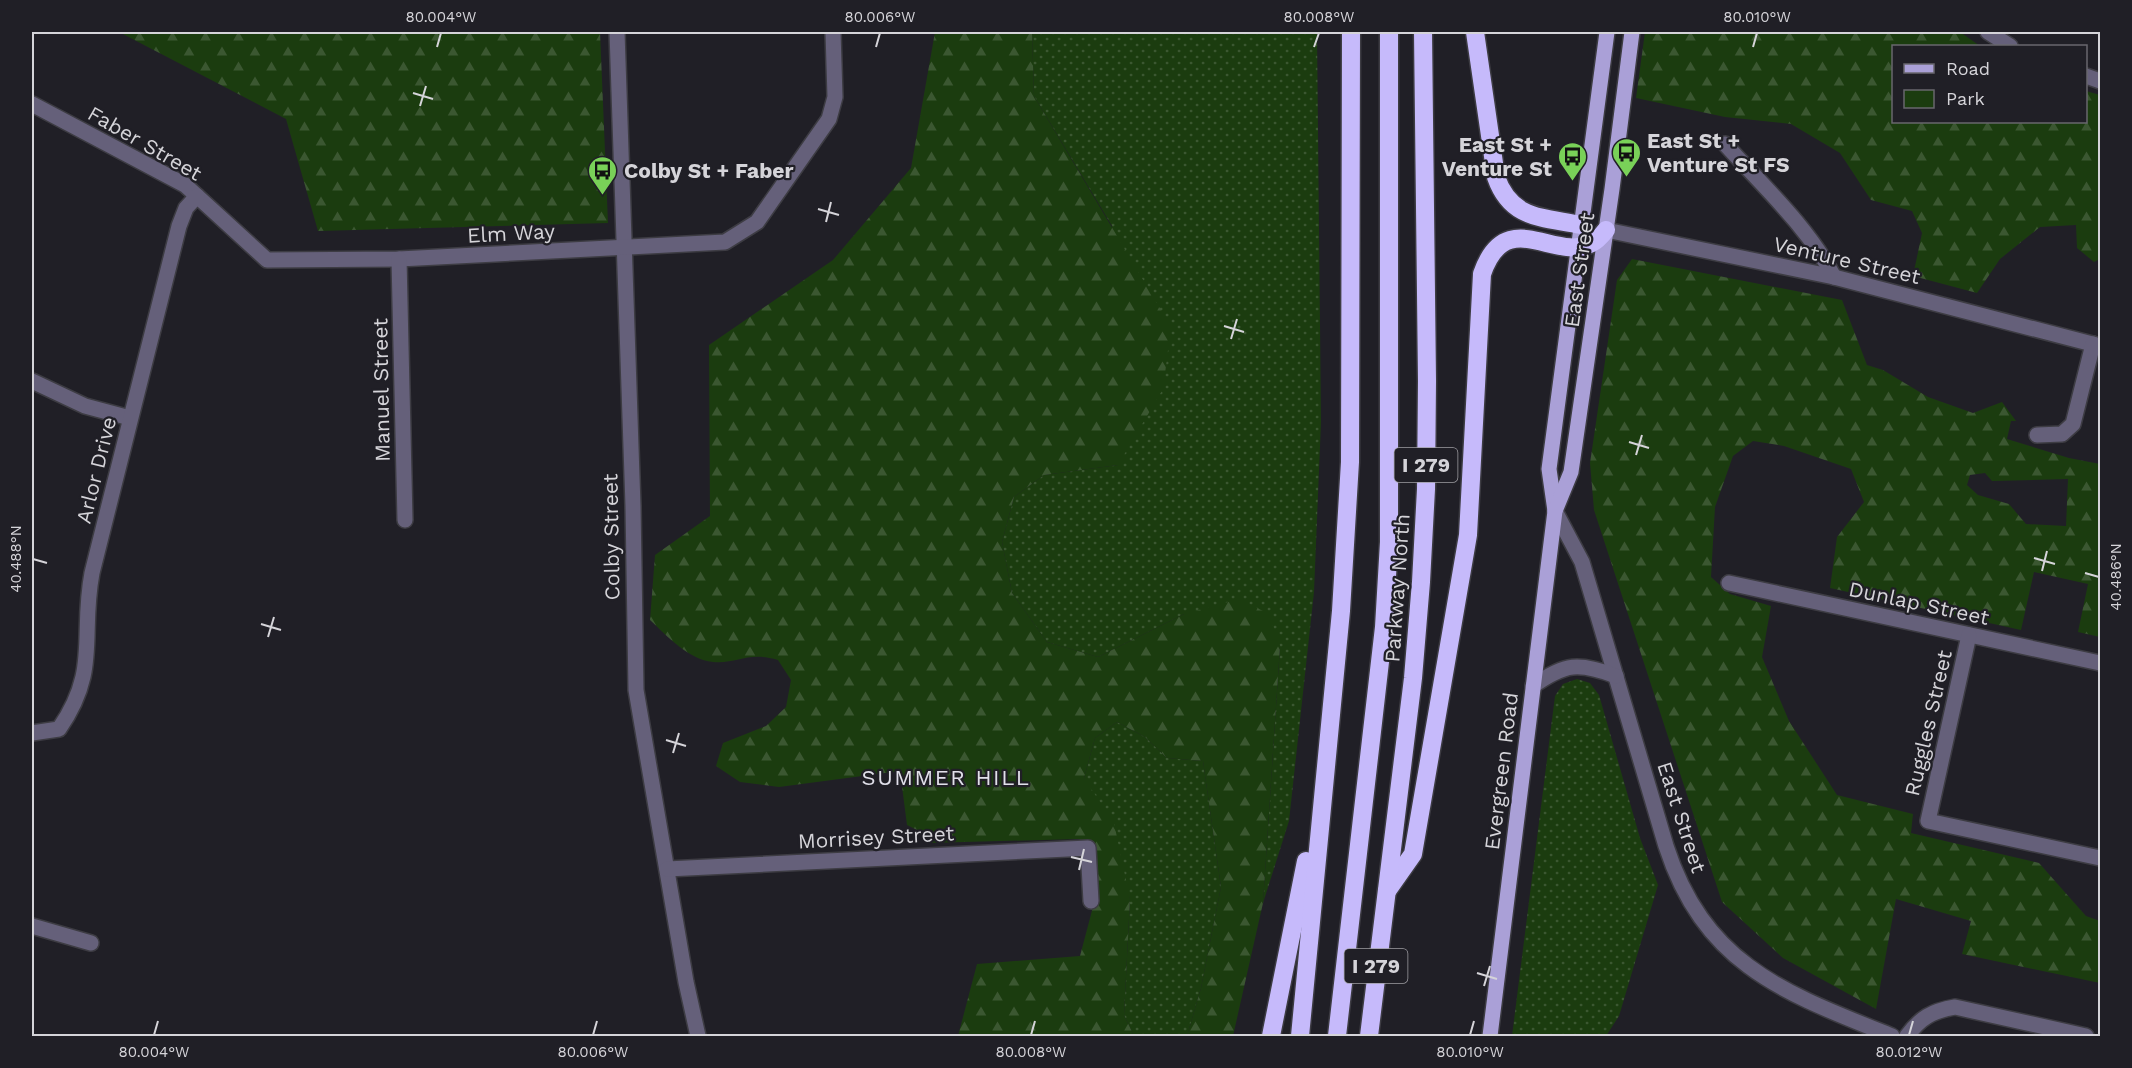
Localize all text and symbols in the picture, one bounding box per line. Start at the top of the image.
text: 80.004°W [406,8,476,26]
text: 80.006°W [845,8,915,26]
text: 80.008°W [1283,8,1355,26]
text: 80.010°W [1723,8,1791,26]
legend [1892,45,2087,123]
text: Road [1946,58,1990,79]
text: Park [1946,88,1985,109]
street label: Faber Street [84,100,207,186]
place label: East St + Venture St FS [1647,128,1790,177]
place label: East St + Venture St [1442,132,1552,181]
bus stop icon: East St + Venture St FS [1610,136,1642,178]
bus stop icon: East St + Venture St [1557,140,1589,182]
bus stop icon: Colby St + Faber [587,154,619,196]
place label: Colby St + Faber [624,158,794,183]
street label: East Street [1559,211,1599,329]
street label: Elm Way [466,218,556,248]
street label: Venture Street [1771,231,1923,289]
street label: Manuel Street [367,318,395,462]
street label: Arlor Drive [71,414,121,526]
road number: I 279 [1394,448,1458,482]
street label: Colby Street [597,473,625,601]
street label: Parkway North [1379,513,1415,663]
text: 40.488°N [7,525,25,593]
text: 40.486°N [2107,543,2125,611]
street label: Dunlap Street [1846,576,1992,630]
street label: Ruggles Street [1899,647,1957,798]
street label: Evergreen Road [1479,691,1523,851]
street label: East Street [1652,758,1712,876]
district label: SUMMER HILL [862,765,1030,790]
street label: Morrisey Street [797,820,955,854]
road number: I 279 [1344,949,1408,983]
text: 80.004°W [119,1043,189,1061]
text: 80.006°W [558,1043,628,1061]
text: 80.008°W [995,1043,1067,1061]
text: 80.010°W [1436,1043,1504,1061]
text: 80.012°W [1875,1043,1943,1061]

